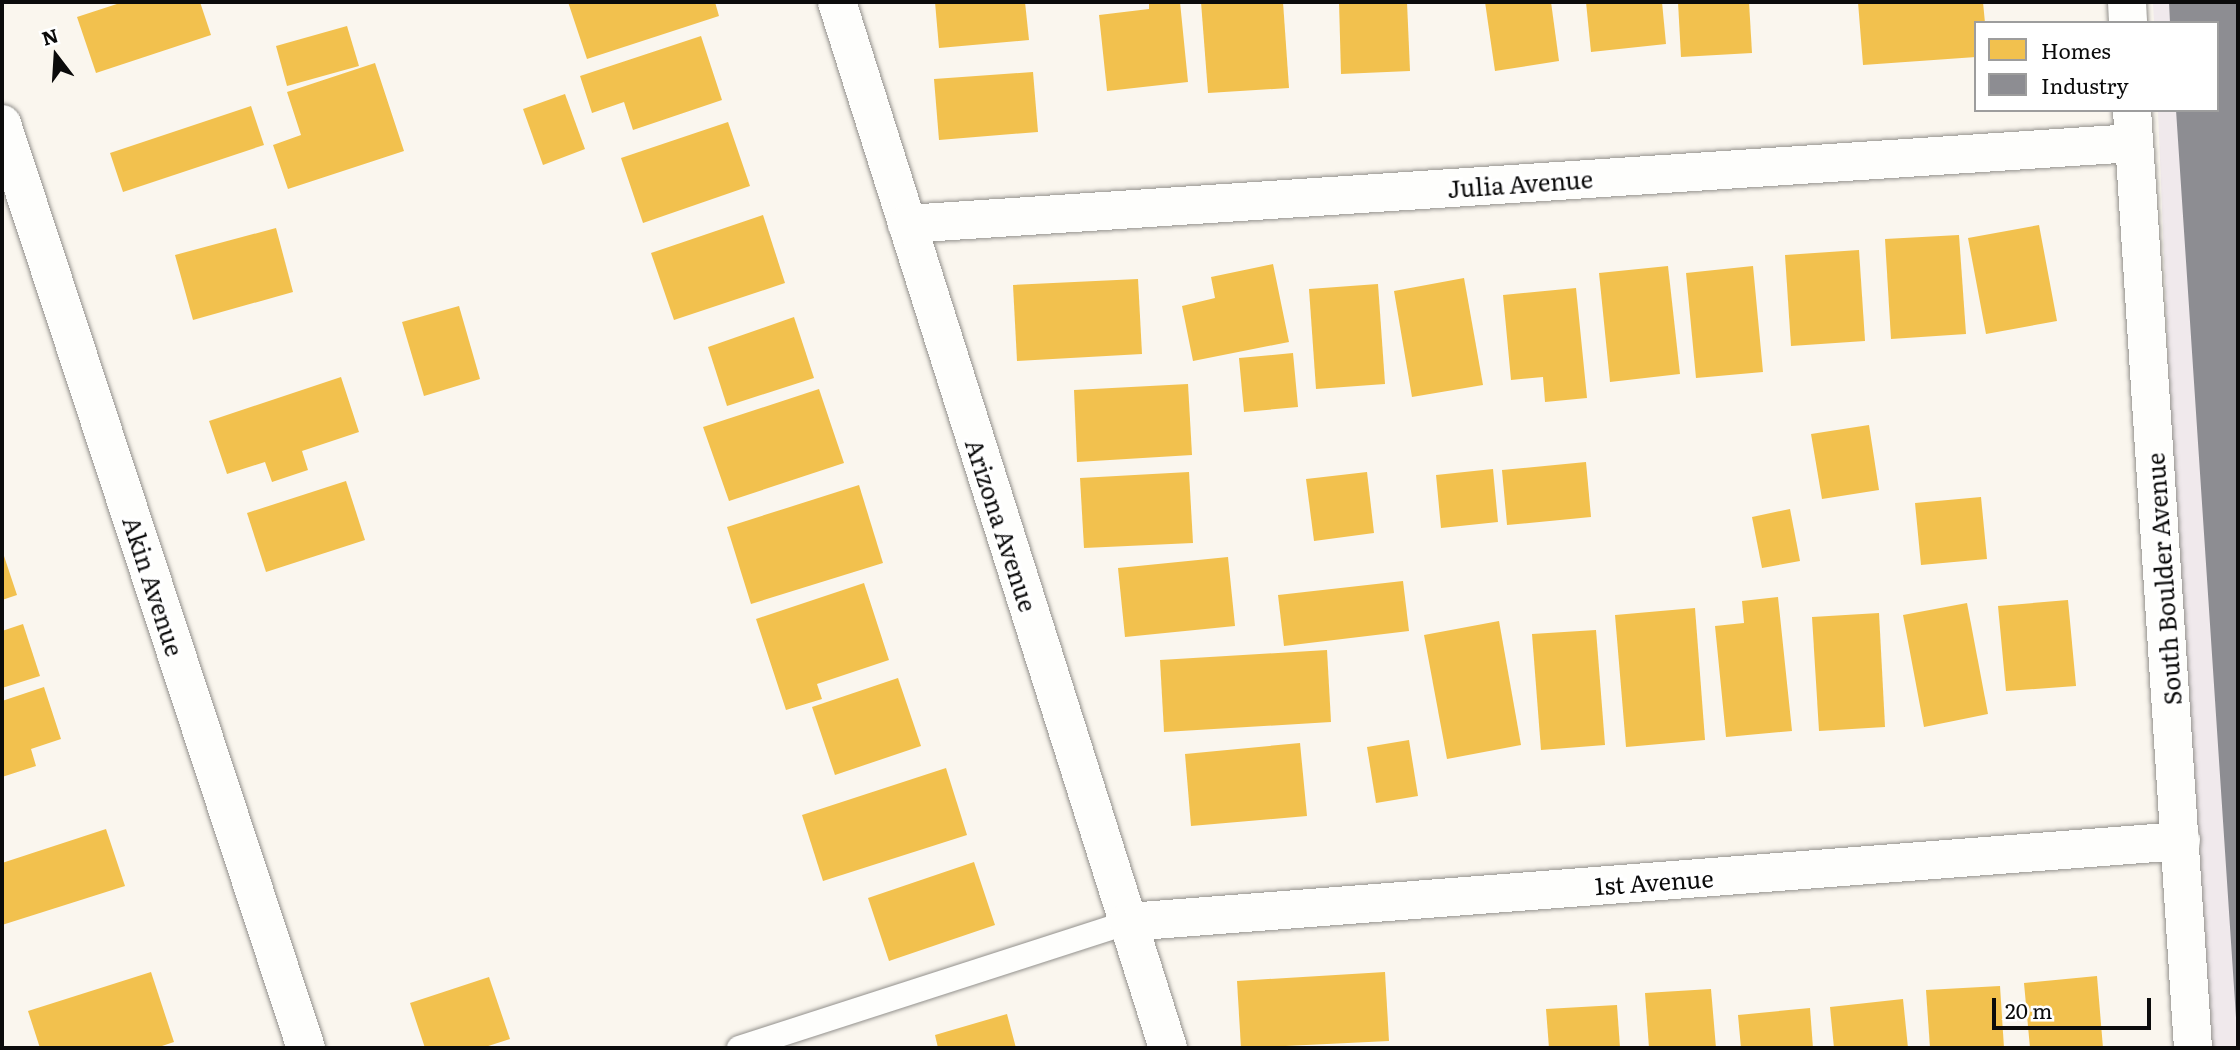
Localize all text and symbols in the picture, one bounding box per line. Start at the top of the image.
text: N [38,20,62,52]
north arrow [21,21,91,91]
legend [1974,21,2219,112]
text: Homes [2041,34,2111,65]
text: Industry [2041,69,2129,100]
street label: Julia Avenue [1446,164,1594,202]
street label: Arizona Avenue [961,435,1043,615]
street label: South Boulder Avenue [2140,452,2186,706]
street label: Akin Avenue [118,513,190,659]
street label: 1st Avenue [1594,862,1714,900]
scale bar [1995,984,2154,1028]
text: 20 m [2005,994,2052,1025]

